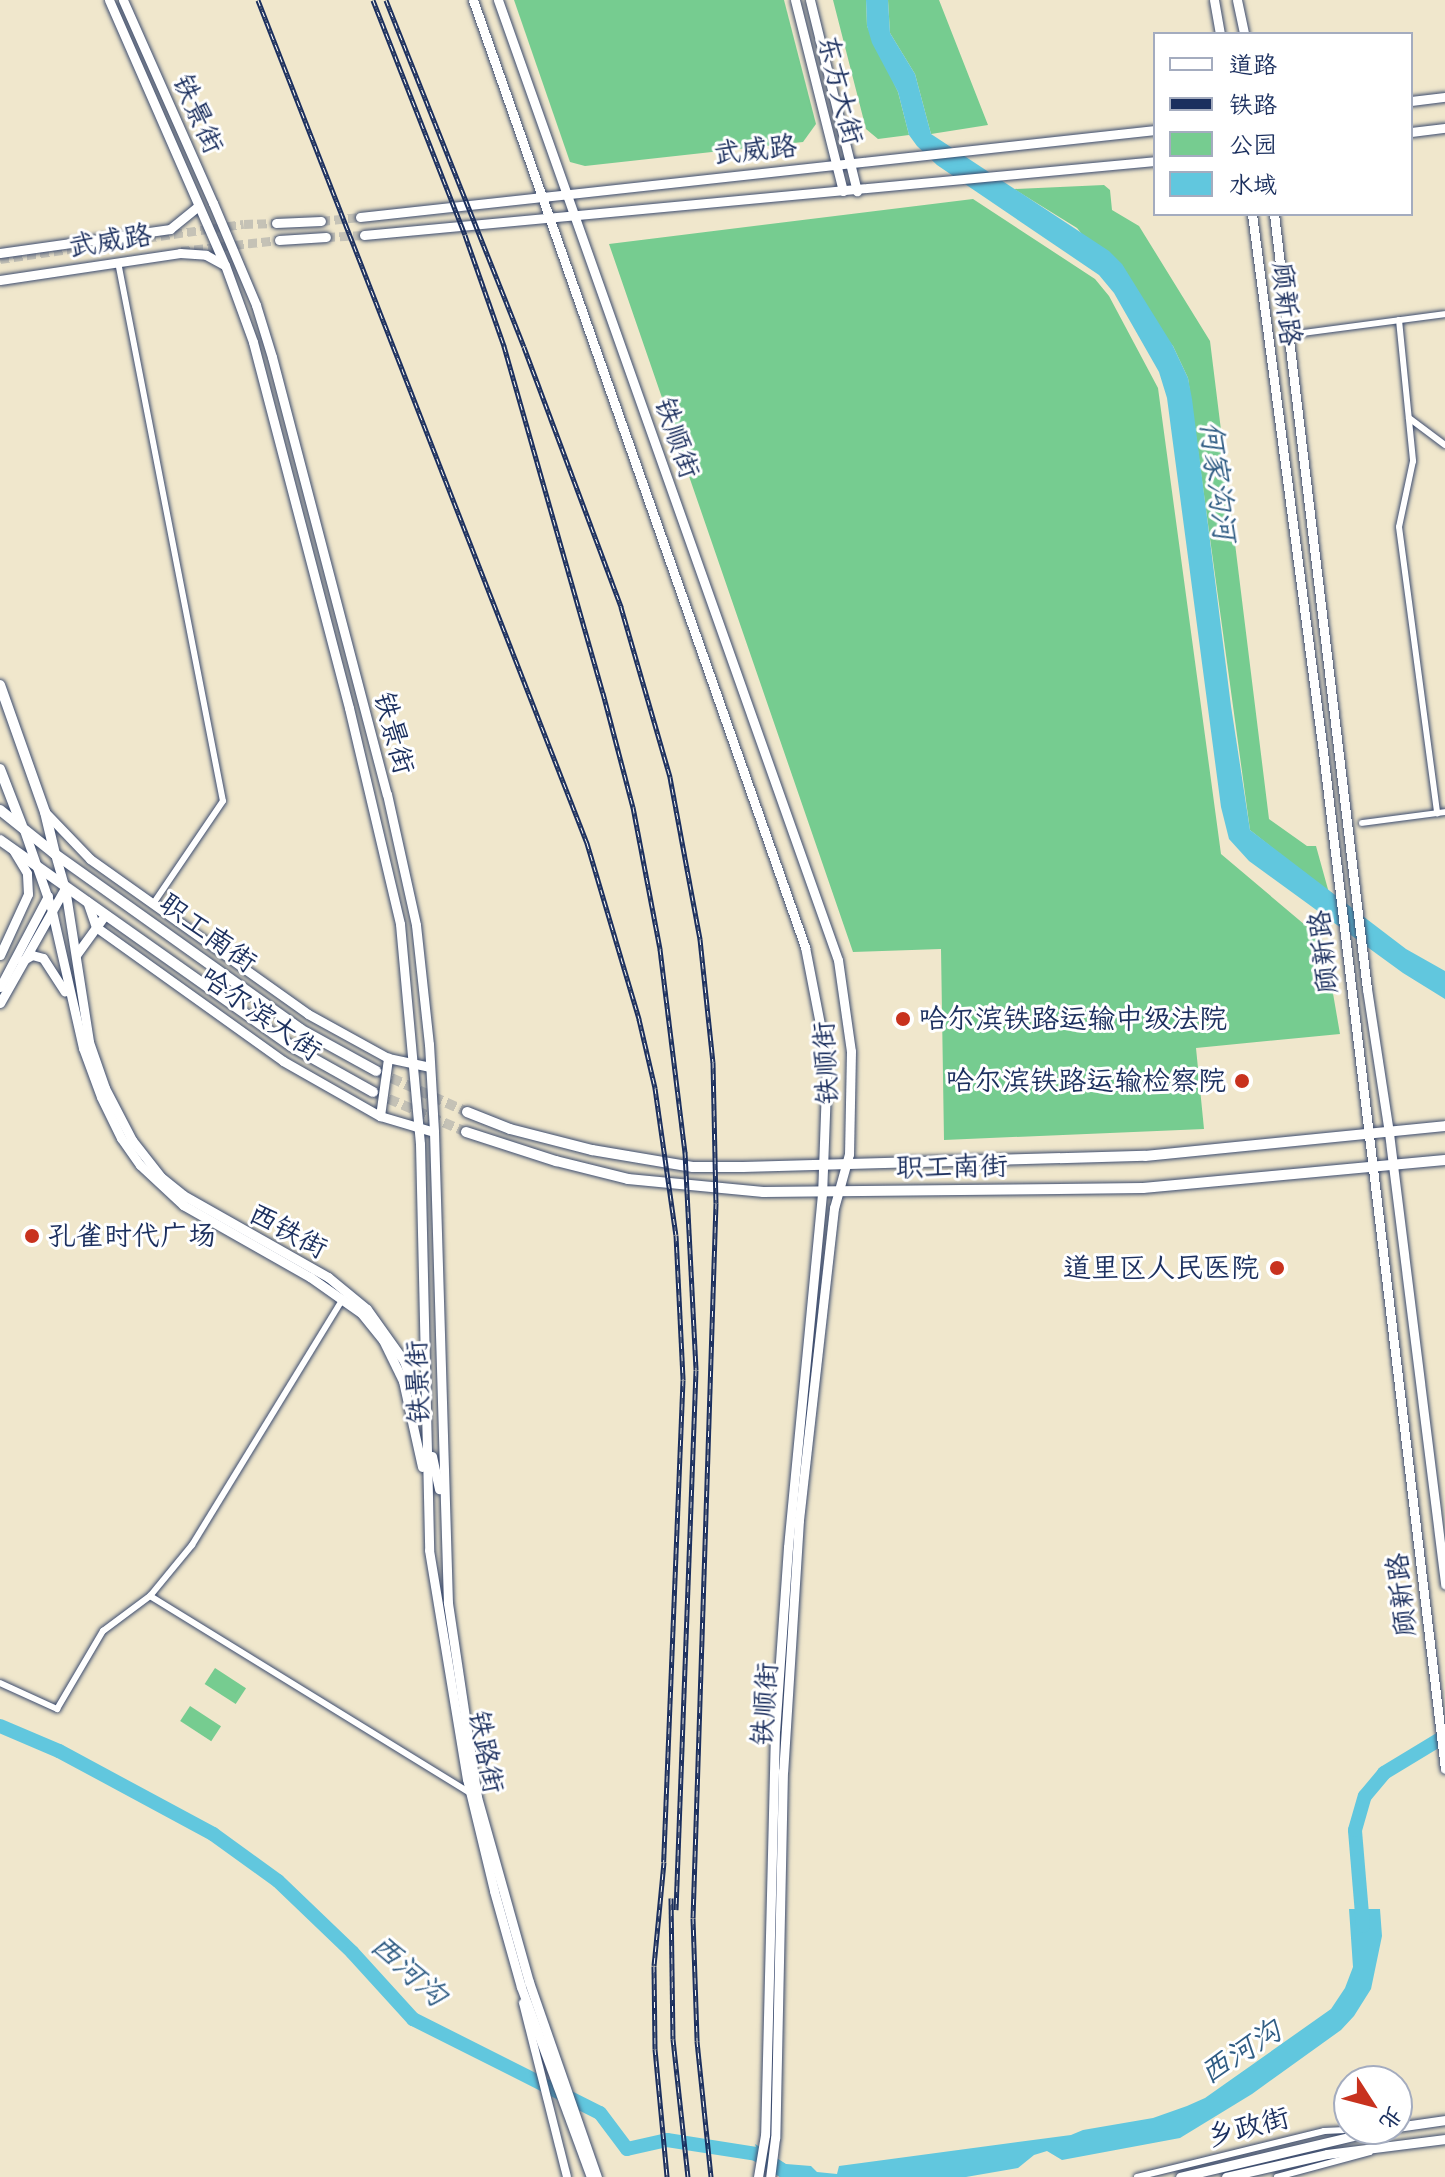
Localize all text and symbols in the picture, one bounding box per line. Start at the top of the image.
street label: 东方大街 [810,32,870,148]
legend [1153,32,1413,216]
text: 道路 [1229,51,1277,79]
street label: 铁景街 [166,69,230,159]
text: 铁路 [1229,91,1277,119]
street label: 武威路 [711,129,799,171]
text: 公园 [1229,131,1277,159]
text: 水域 [1229,171,1277,199]
street label: 武威路 [66,218,154,264]
street label: 顾新路 [1264,260,1308,348]
street label: 铁顺街 [647,393,707,483]
water label: 何家沟河 [1192,419,1242,543]
street label: 铁景街 [367,688,421,778]
street label: 职工南街 [153,886,263,980]
street label: 顾新路 [1302,908,1346,996]
street label: 哈尔滨大街 [194,960,328,1068]
place label: 哈尔滨铁路运输中级法院 [919,1002,1227,1036]
marker: 哈尔滨铁路运输中级法院 [894,1010,912,1028]
street label: 铁顺街 [807,1020,845,1106]
place label: 哈尔滨铁路运输检察院 [946,1064,1226,1098]
marker: 哈尔滨铁路运输检察院 [1233,1072,1251,1090]
street label: 职工南街 [896,1149,1008,1185]
street label: 西铁街 [243,1196,333,1266]
place label: 孔雀时代广场 [48,1219,216,1253]
marker: 孔雀时代广场 [23,1227,41,1245]
place label: 道里区人民医院 [1063,1251,1259,1285]
marker: 道里区人民医院 [1266,1257,1288,1279]
street label: 铁景街 [400,1339,436,1425]
street label: 顾新路 [1380,1551,1424,1639]
street label: 铁顺街 [745,1661,785,1747]
street label: 铁路街 [461,1708,511,1796]
water label: 西河沟 [363,1928,453,2014]
water label: 西河沟 [1193,2013,1289,2093]
north arrow [1333,2065,1413,2145]
street label: 乡政街 [1203,2101,1293,2153]
text: 北 [1374,2101,1408,2134]

